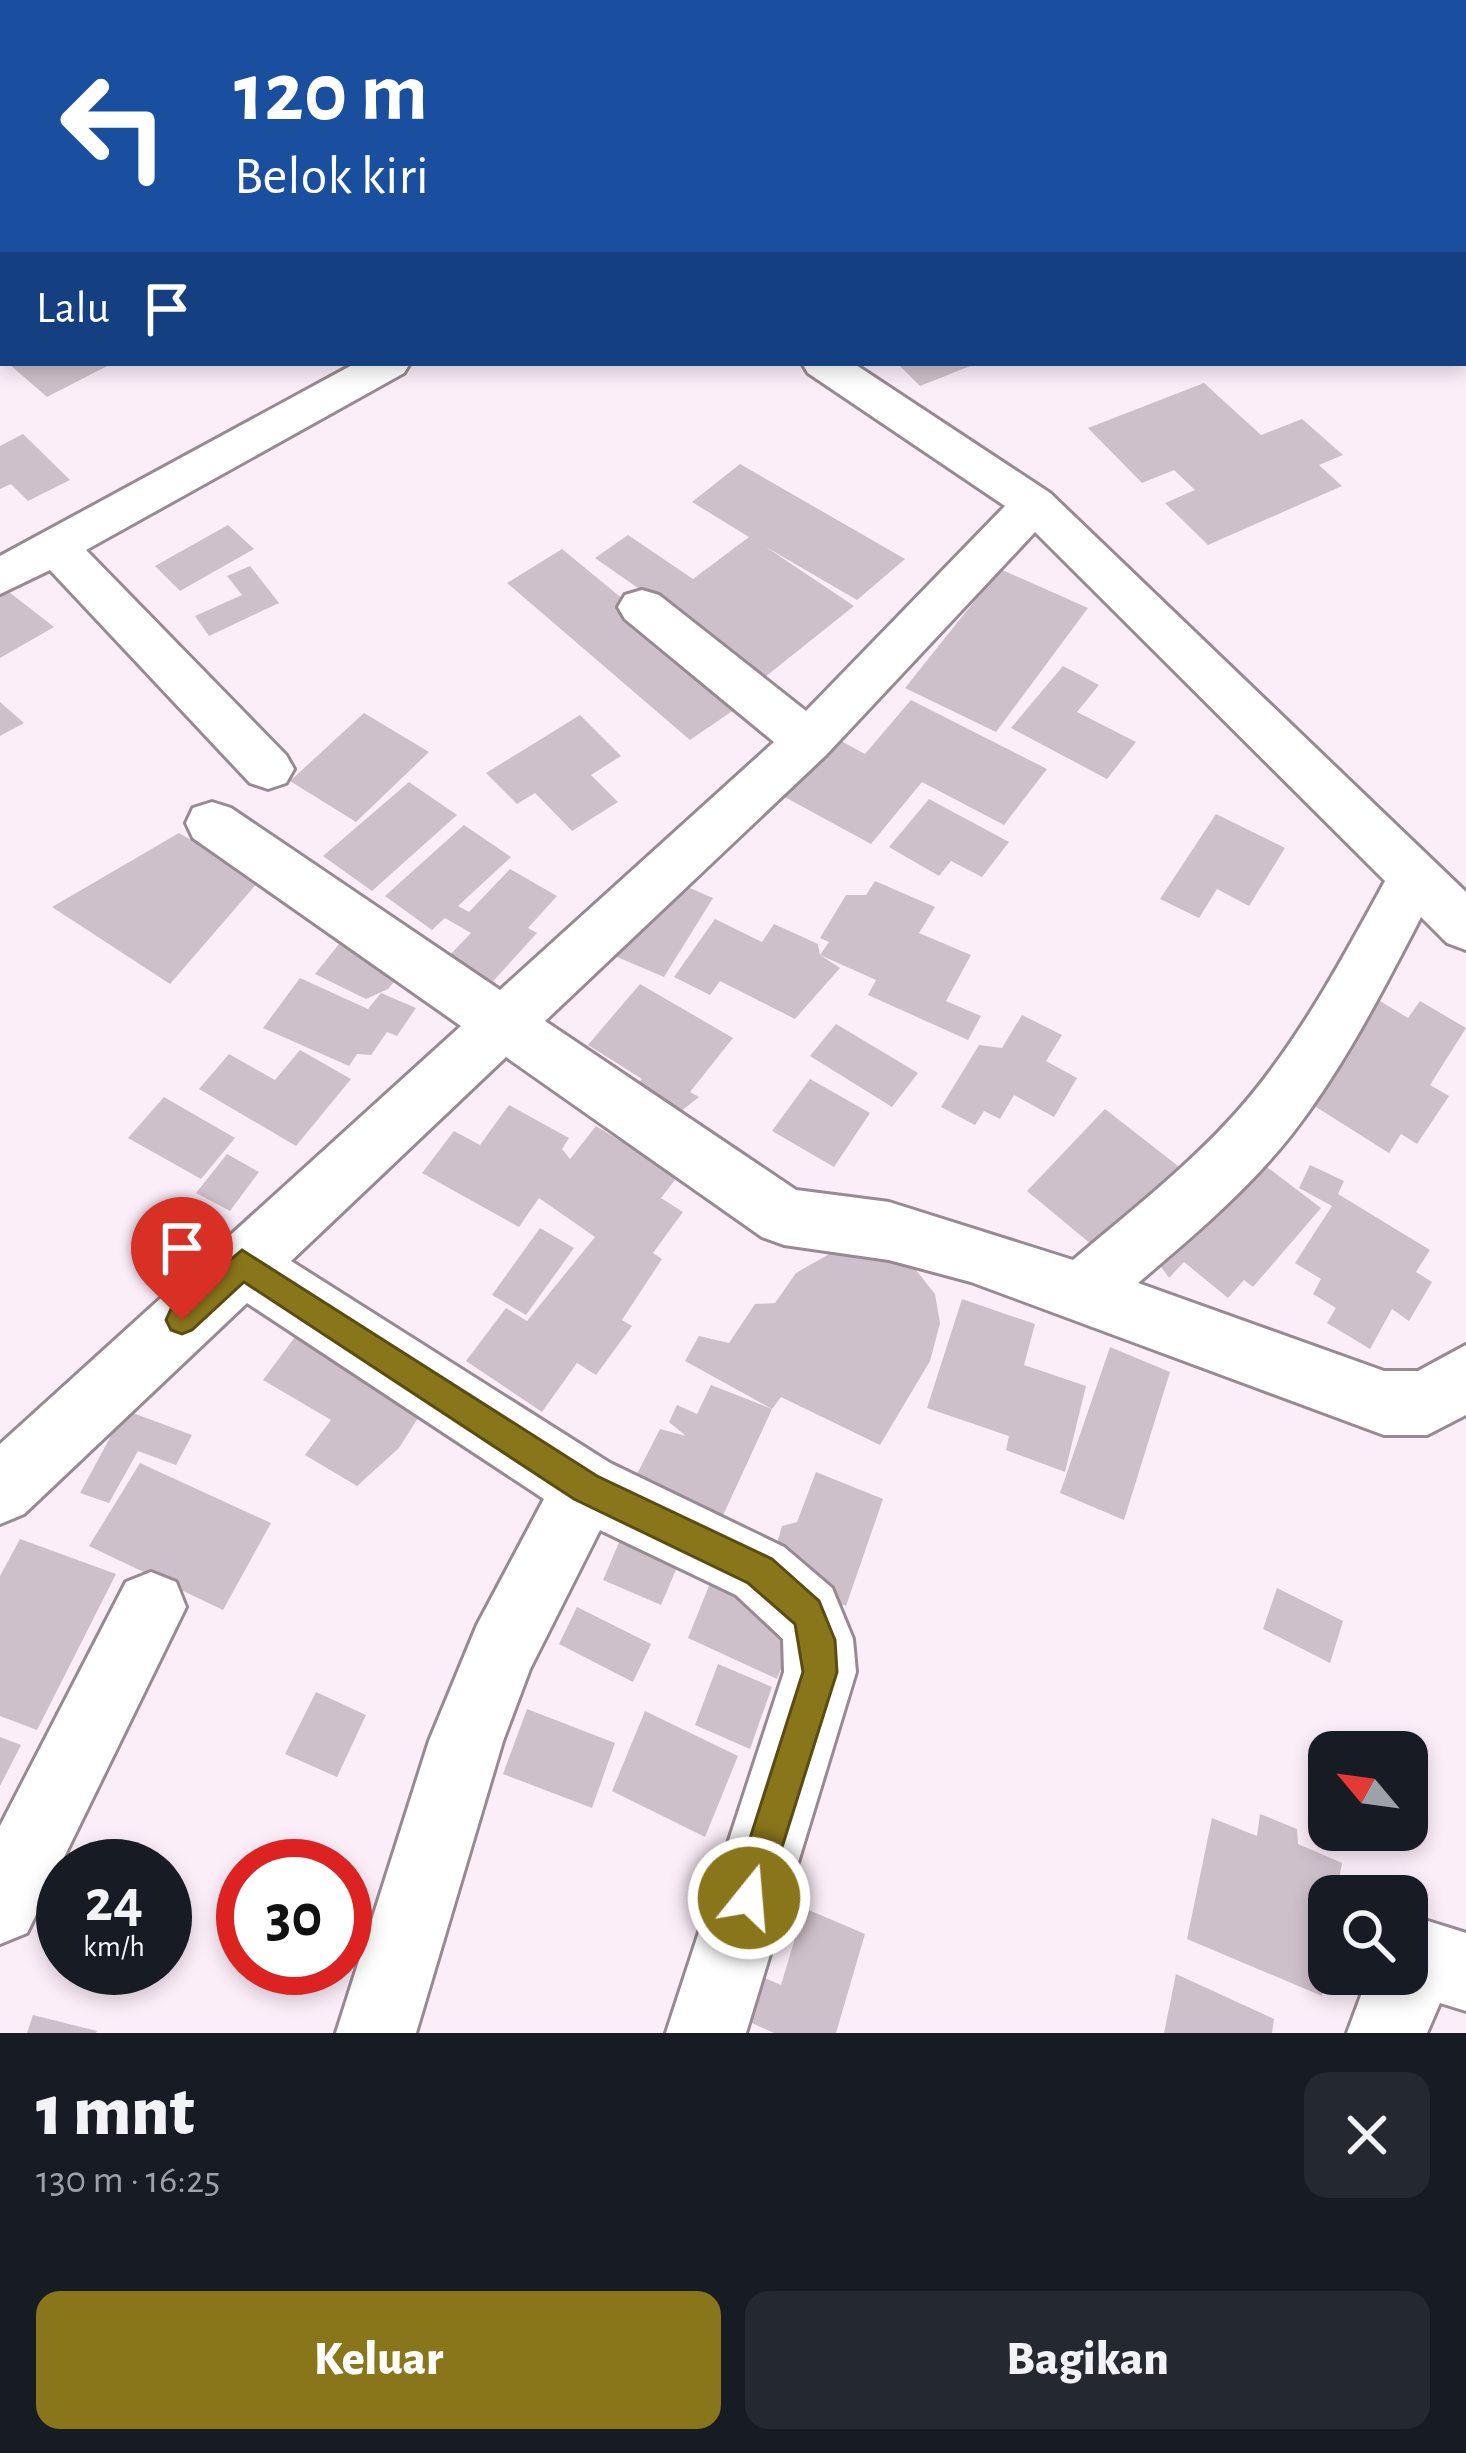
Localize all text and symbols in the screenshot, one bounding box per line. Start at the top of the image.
icon: left [36,48,192,204]
text: 120 m [234,52,428,136]
text: Belok kiri [234,150,429,204]
icon: arrive [134,276,200,342]
text: Lalu [36,286,110,331]
pin [131,1197,233,1320]
icon: arrive [149,1215,215,1281]
north arrow [1308,1731,1428,1851]
map controls [1308,1731,1428,1995]
position arrow [686,1835,812,1961]
speed limit sign: 30 [216,1839,372,1995]
text: 24 [85,1872,143,1932]
button: search [1308,1875,1428,1995]
text: km/h [83,1932,145,1962]
button: close [1304,2072,1430,2198]
text: 1 mnt [36,2076,195,2148]
text: 130 m · 16:25 [36,2161,220,2200]
button: Keluar [36,2291,721,2429]
button: Bagikan [745,2291,1430,2429]

